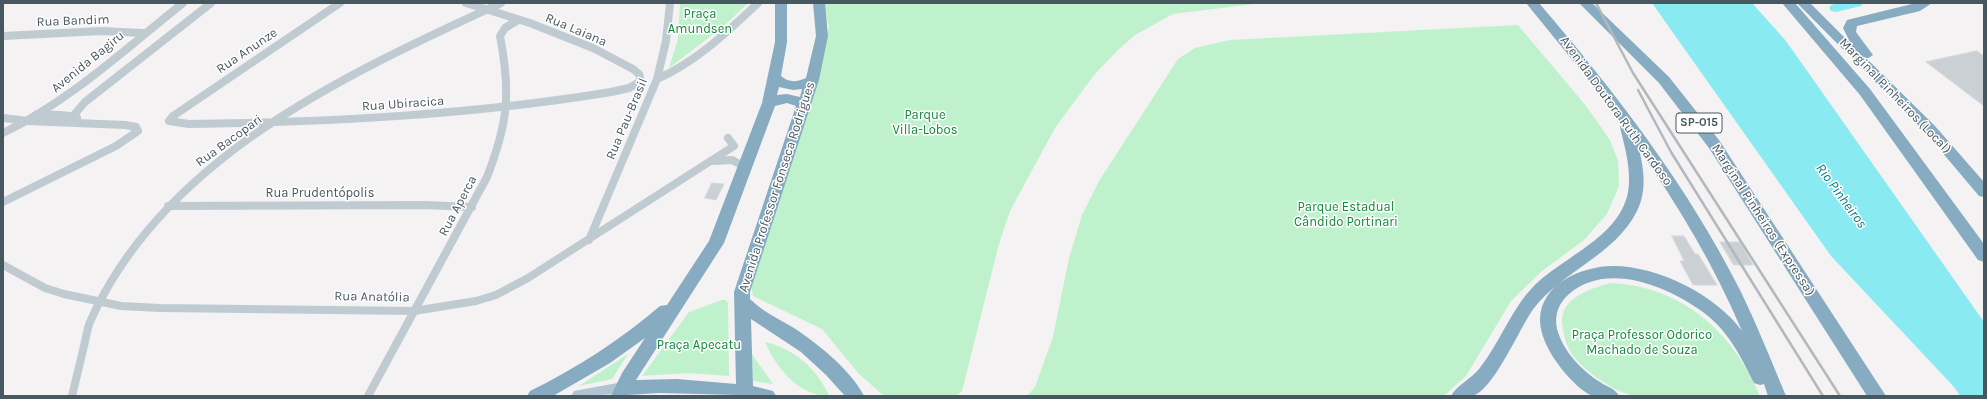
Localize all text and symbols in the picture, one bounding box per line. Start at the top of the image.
park label: Praça Amundsen [668,6,732,37]
street label: Rua Laiana [543,10,609,50]
street label: Rua Bandim [36,12,110,30]
street label: Rua Anunze [214,25,280,77]
street label: Avenida Bagiru [48,28,128,96]
street label: Avenida Doutora Ruth Cardoso [1557,33,1675,189]
street label: Marginal Pinheiros (Local) [1836,35,1954,157]
street label: Rua Pau-Brasil [603,76,651,162]
street label: Avenida Professor Fonseca Rodrigues [735,80,819,294]
street label: Rua Ubiracica [361,93,445,115]
park label: Parque Villa-Lobos [893,107,957,138]
street label: Rua Bacopari [193,112,265,170]
road number: SP-015 [1676,113,1722,133]
street label: Marginal Pinheiros (Expressa) [1708,141,1818,299]
water label: Rio Pinheiros [1812,160,1870,232]
street label: Rua Aperca [436,173,480,239]
street label: Rua Prudentópolis [265,185,375,201]
park label: Parque Estadual Cândido Portinari [1294,199,1398,230]
street label: Rua Anatólia [334,289,410,305]
park label: Praça Professor Odorico Machado de Souza [1572,327,1712,358]
park label: Praça Apecatu [657,337,741,353]

